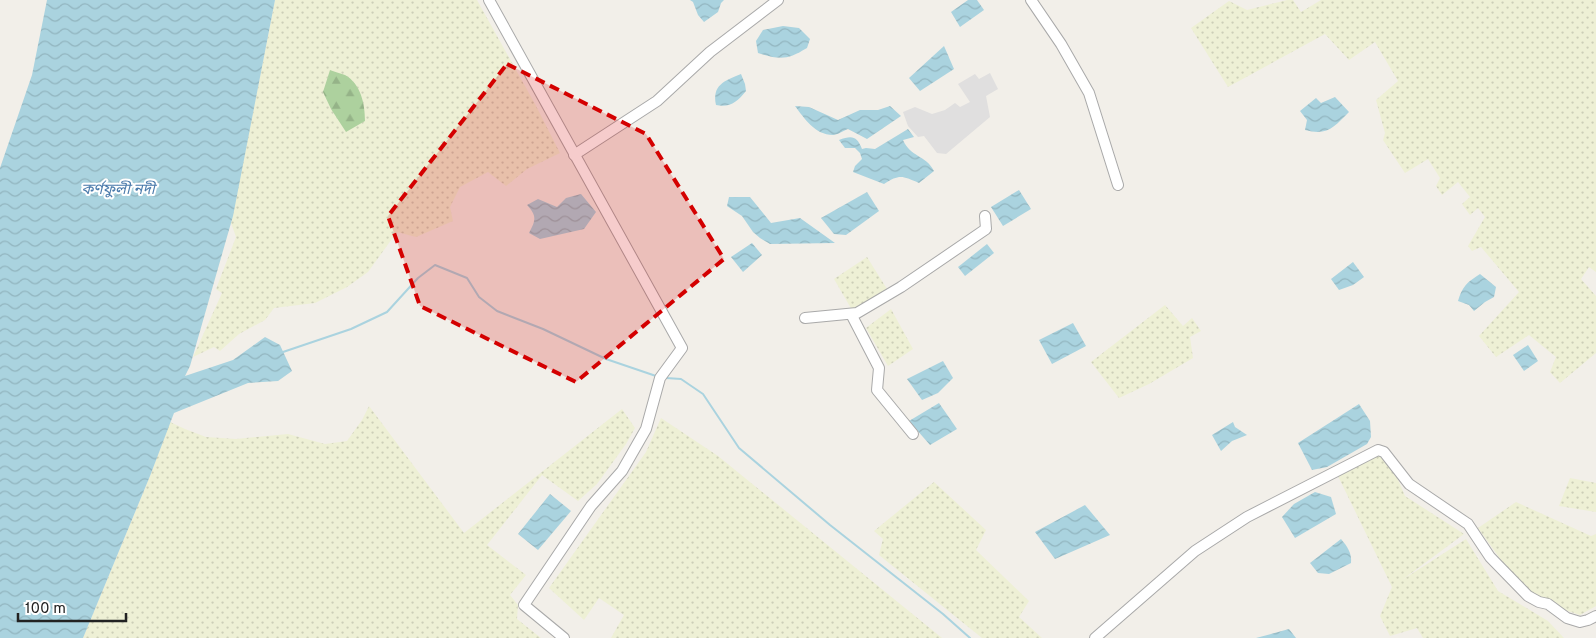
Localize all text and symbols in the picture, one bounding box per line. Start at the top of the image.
water label: কর্ণফুলী নদী [81,180,158,200]
scale bar [18,590,125,622]
text: 100 m [25,600,66,619]

